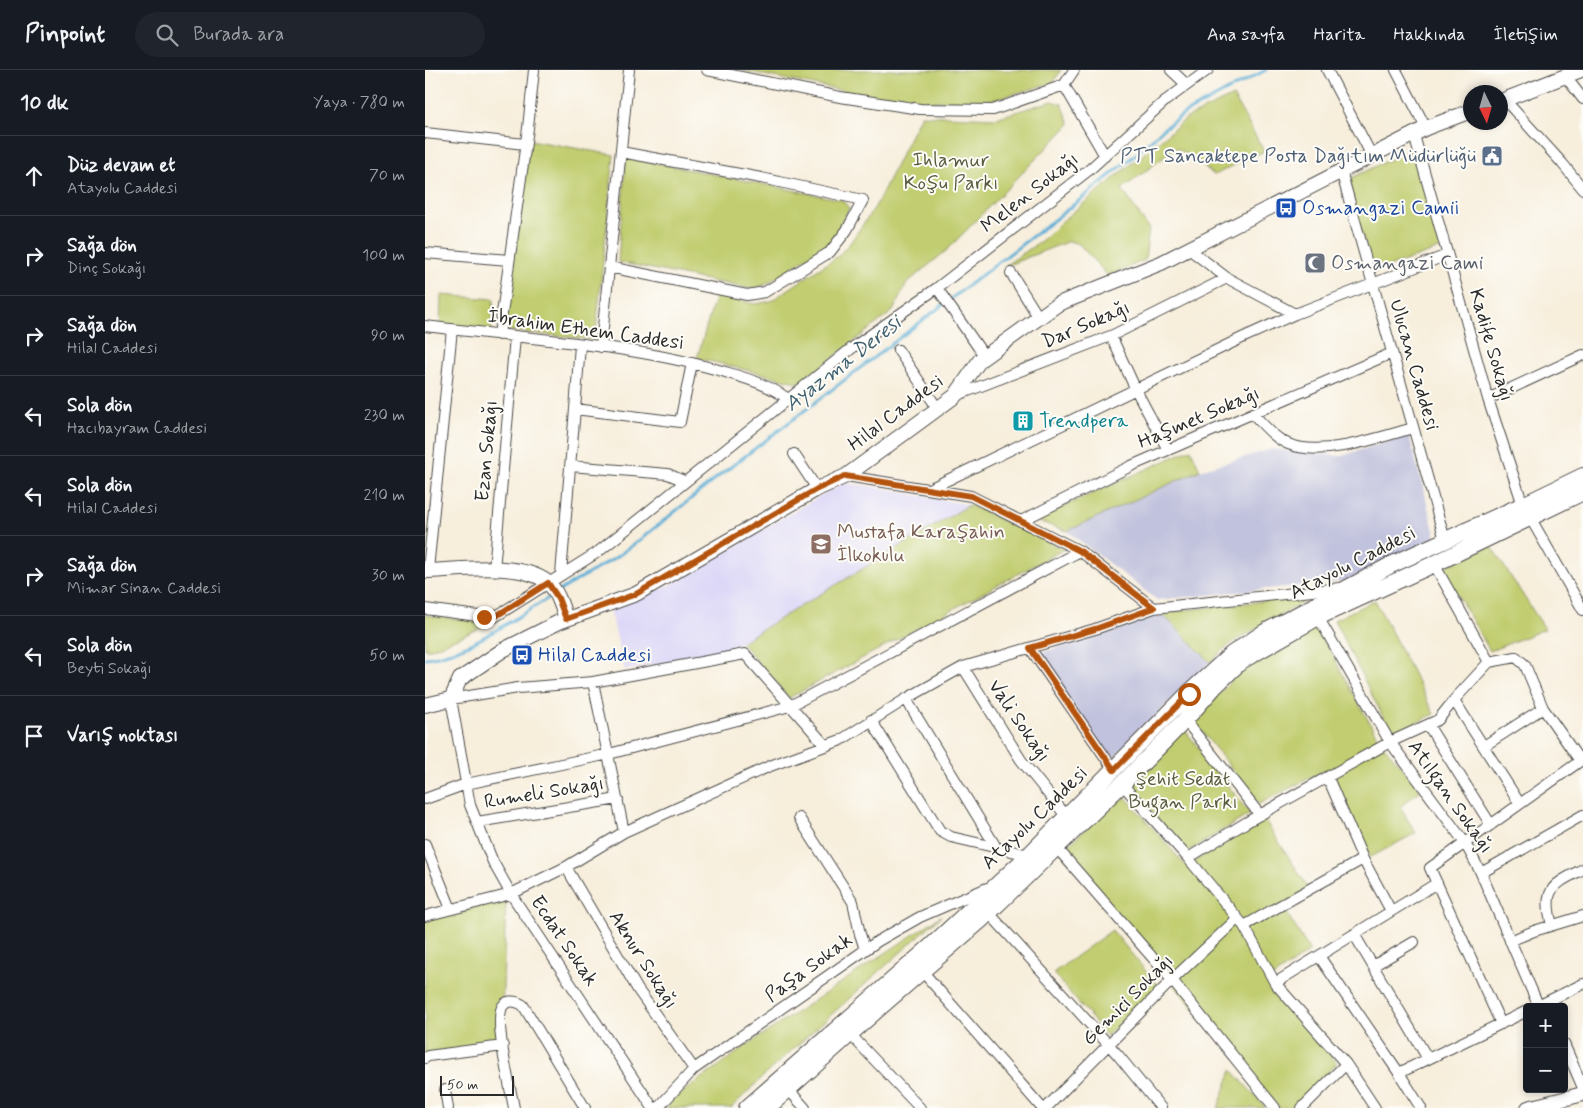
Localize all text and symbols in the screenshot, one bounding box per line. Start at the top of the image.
search box [135,12,485,57]
text: Pinpoint [25,19,105,50]
icon: search [153,21,181,49]
text: Burada ara [193,22,284,47]
text: Ana sayfa [1207,23,1286,47]
text: Harita [1314,23,1365,47]
text: Hakkında [1393,23,1466,47]
text: İletişim [1494,23,1558,47]
north arrow [1463,85,1508,130]
text: 10 dk [20,89,69,117]
text: Yaya · 780 m [313,92,405,113]
place label: PTT Sancaktepe Posta Dağıtım Müdürlüğü [1120,143,1476,170]
public building icon: PTT Sancaktepe Posta Dağıtım Müdürlüğü [1480,144,1504,168]
street label: Melen Sokağı [975,146,1085,240]
park label: Ihlamur Koşu Parkı [903,147,999,197]
text: Düz devam et [67,153,175,178]
icon: ahead [20,162,48,190]
text: 70 m [369,165,405,186]
text: Atayolu Caddesi [67,178,178,199]
place label: Osmangazi Camii [1302,195,1460,222]
bus stop icon: Osmangazi Camii [1274,196,1298,220]
text: Sağa dön [67,233,137,258]
icon: right [20,242,48,270]
text: 100 m [362,245,405,266]
place label: Osmangazi Cami [1331,250,1483,277]
mosque icon: Osmangazi Cami [1303,251,1327,275]
text: Dinç Sokağı [67,258,146,279]
street label: Kadife Sokağı [1462,285,1520,405]
street label: Dar Sokağı [1038,294,1134,356]
street label: Ulucan Caddesi [1382,296,1446,434]
street label: İbrahim Ethem Caddesi [486,303,686,357]
water label: Ayazma Deresi [779,308,910,418]
text: Sağa dön [67,313,137,338]
icon: right [20,322,48,350]
text: 90 m [371,325,405,346]
text: Hilal Caddesi [67,338,158,359]
street label: Hilal Caddesi [843,368,949,458]
street label: Haşmet Sokağı [1134,380,1264,456]
text: Sola dön [67,393,132,418]
street label: Ezan Sokağı [469,399,505,503]
icon: left [20,402,48,430]
text: 230 m [364,405,405,426]
place label: Trendpera [1039,408,1129,435]
building icon: Trendpera [1011,409,1035,433]
text: Hacıbayram Caddesi [67,418,207,439]
text: Sola dön [67,473,132,498]
icon: left [20,482,48,510]
text: 210 m [364,485,405,506]
text: Hilal Caddesi [67,498,158,519]
place label: Mustafa Karaşahin İlkokulu [837,519,1005,569]
street label: Atayolu Caddesi [1285,519,1421,607]
school or university icon: Mustafa Karaşahin İlkokulu [809,532,833,556]
text: Sağa dön [67,553,137,578]
icon: right [20,562,48,590]
text: 30 m [372,565,405,586]
text: Mimar Sinan Caddesi [67,578,222,599]
route end [473,606,496,629]
text: Sola dön [67,633,132,658]
icon: left [20,642,48,670]
place label: Hilal Caddesi [538,642,651,669]
bus stop icon: Hilal Caddesi [510,643,534,667]
text: 50 m [369,645,405,666]
text: Beyti Sokağı [67,658,152,679]
street label: Vali Sokağı [981,674,1057,768]
route start [1178,683,1201,706]
icon: arrive [20,722,48,750]
text: Varış noktası [67,723,178,748]
street label: Atılgan Sokağı [1399,735,1499,860]
street label: Atayolu Caddesi [976,760,1094,876]
park label: Şehit Sedat Bugan Parkı [1128,766,1238,818]
street label: Rumeli Sokağı [482,770,606,816]
street label: Ecdat Sokak [524,890,604,992]
street label: Aknur Sokağı [602,906,684,1014]
street label: Paşa Sokak [760,927,858,1009]
street label: Gemici Sokağı [1076,948,1180,1052]
map controls [1523,1003,1568,1093]
button: + [1523,1003,1568,1048]
button: − [1523,1048,1568,1093]
scale bar [440,1073,514,1096]
text: 50 m [447,1076,478,1094]

